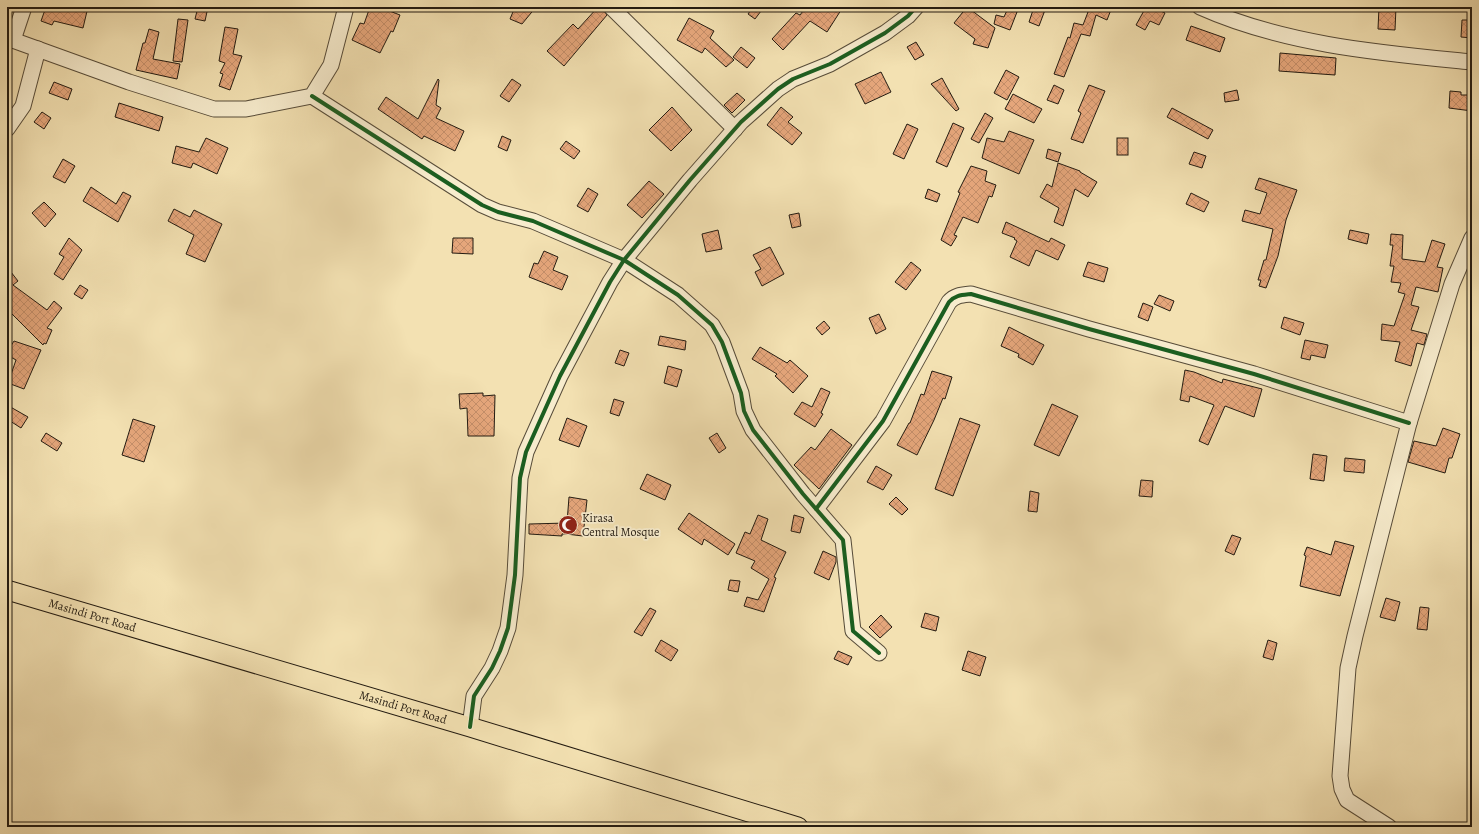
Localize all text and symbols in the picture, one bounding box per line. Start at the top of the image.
place label: Kirasa Central Mosque [582,510,659,540]
mosque icon: Kirasa Central Mosque [557,514,579,536]
street label: Masindi Port Road [47,595,139,636]
street label: Masindi Port Road [357,687,449,728]

